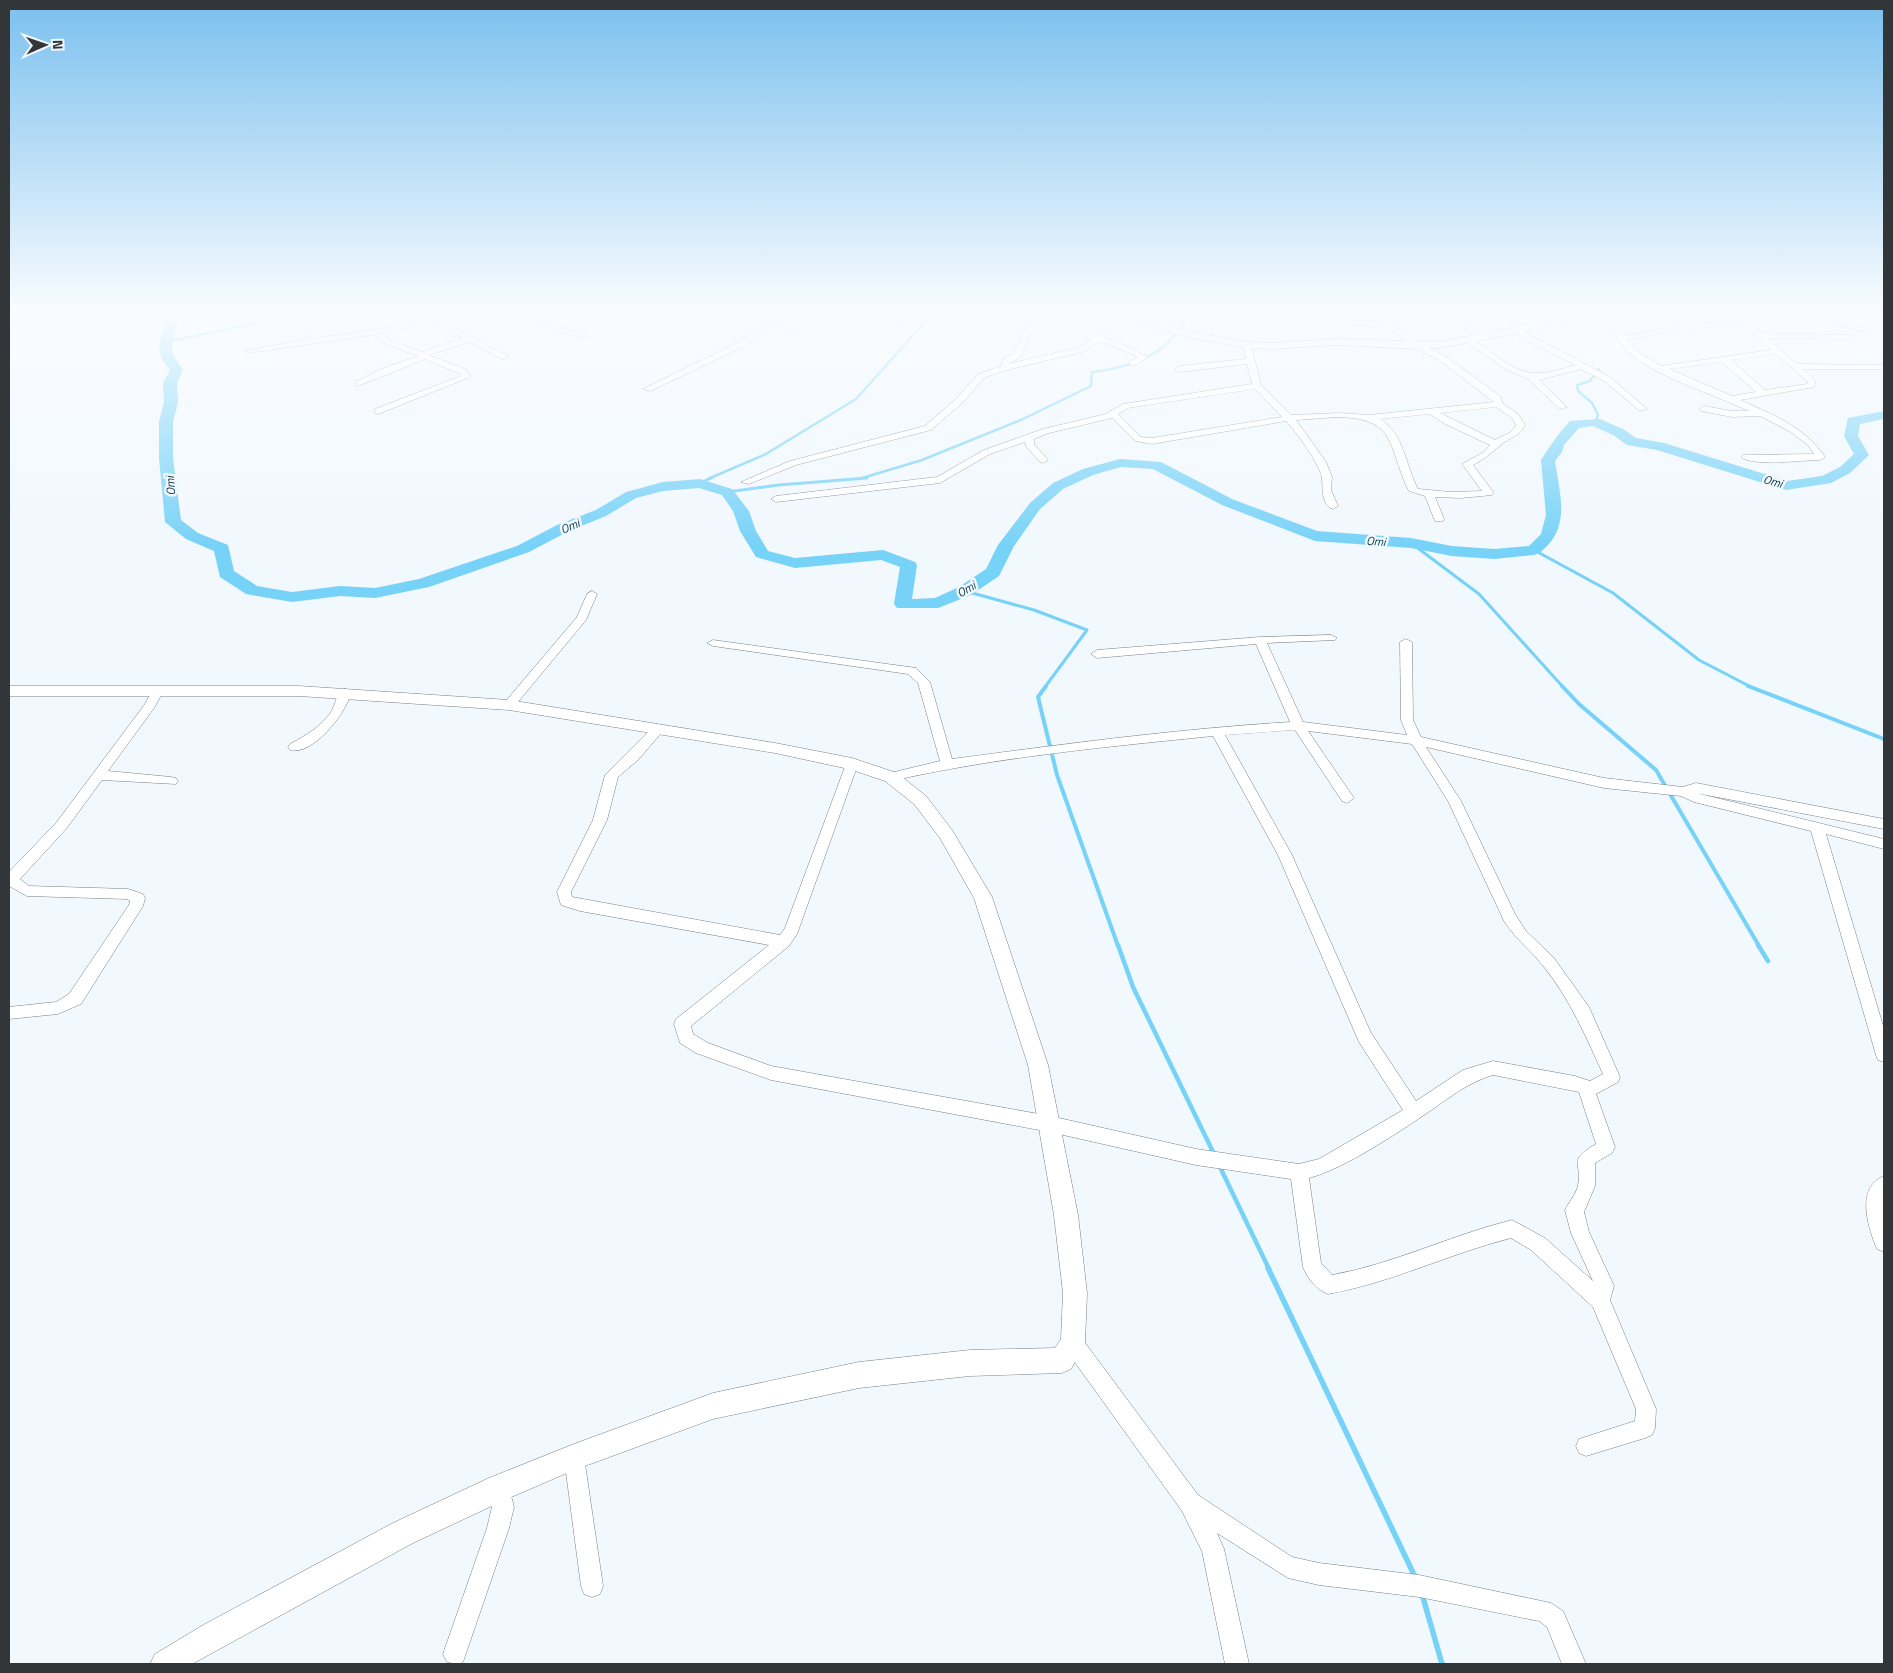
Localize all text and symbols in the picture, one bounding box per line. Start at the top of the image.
north arrow [20,20,70,70]
text: N [48,39,69,50]
water label: Omi [1761,469,1786,493]
water label: Omi [160,474,180,496]
water label: Omi [557,513,584,539]
water label: Omi [1366,531,1388,551]
water label: Omi [953,575,980,602]

